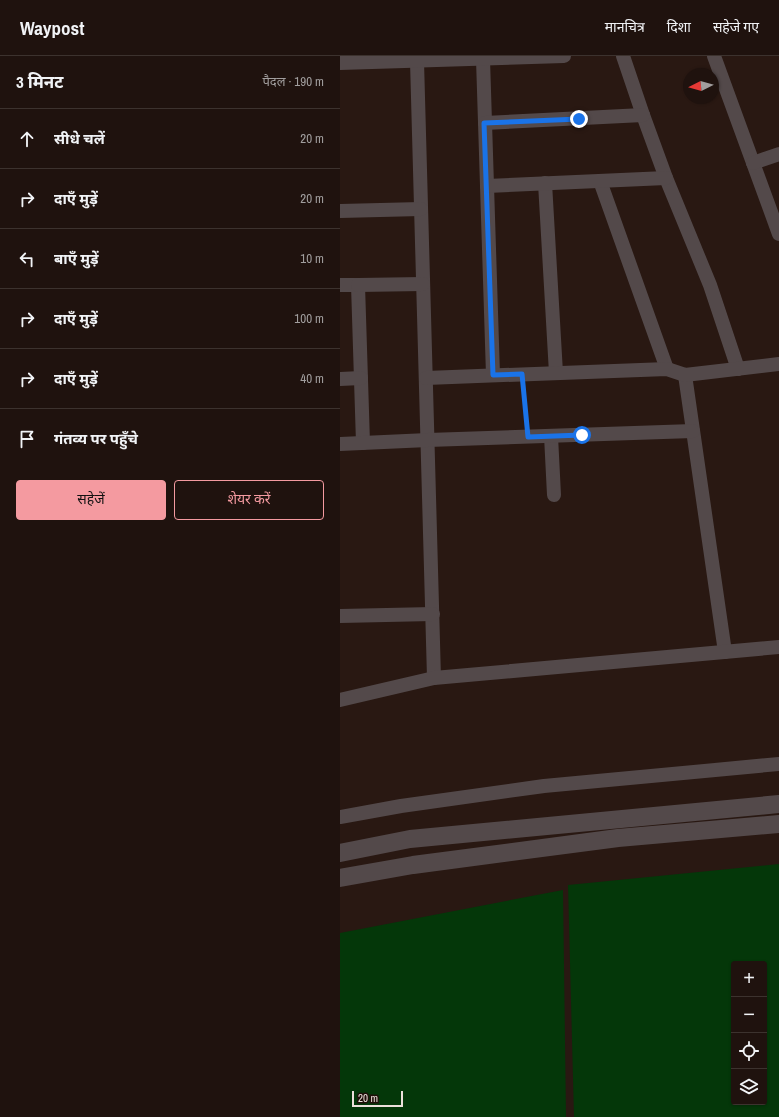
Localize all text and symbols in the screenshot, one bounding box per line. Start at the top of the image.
text: Waypost [20,15,84,41]
text: मानचित्र [605,18,645,36]
text: दिशा [667,18,691,36]
text: सहेजे गए [713,18,759,36]
north arrow [683,68,719,104]
text: 3 मिनट [16,70,63,93]
text: पैदल · 190 m [262,73,324,90]
route end [570,110,588,128]
icon: ahead [16,128,38,150]
text: सीधे चलें [54,128,105,149]
text: 20 m [300,130,324,147]
icon: right [16,188,38,210]
text: दाएँ मुड़ें [54,188,98,209]
text: 20 m [300,190,324,207]
icon: left [16,248,38,270]
text: बाएँ मुड़ें [54,248,99,269]
text: 10 m [300,250,324,267]
icon: right [16,308,38,330]
text: दाएँ मुड़ें [54,308,98,329]
text: 100 m [294,310,324,327]
icon: right [16,368,38,390]
text: दाएँ मुड़ें [54,368,98,389]
text: 40 m [300,370,324,387]
route start [573,426,591,444]
icon: arrive [16,428,38,450]
text: गंतव्य पर पहुँचे [54,428,138,449]
button: सहेजें [16,480,166,520]
button: शेयर करें [174,480,324,520]
map controls [731,961,767,1105]
button: + [731,961,767,997]
button: − [731,997,767,1033]
button: locate [731,1033,767,1069]
button: layers [731,1069,767,1105]
scale bar [352,1089,403,1108]
text: 20 m [358,1091,378,1105]

